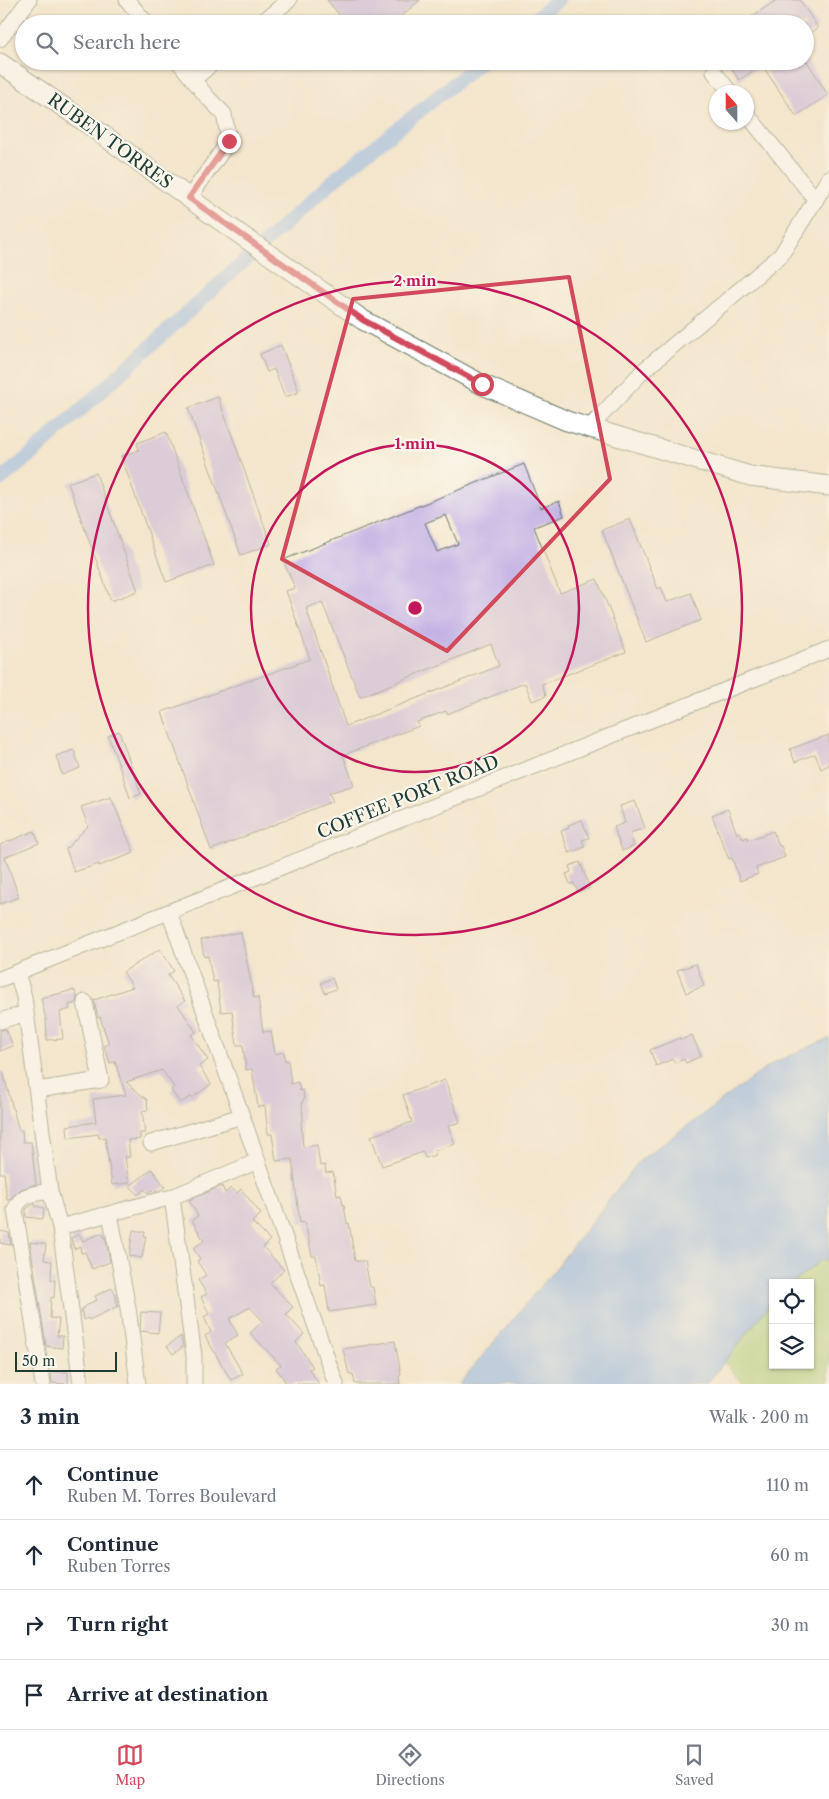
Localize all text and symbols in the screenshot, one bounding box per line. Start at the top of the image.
search box [15,15,814,70]
icon: search [33,29,61,57]
text: Search here [73,31,181,54]
north arrow [709,85,754,130]
street label: RUBEN TORRES [43,88,177,194]
route end [218,130,241,153]
text: 2 min [393,271,437,290]
route start [471,373,494,396]
text: 1 min [394,434,436,453]
centre of rings [406,599,424,617]
street label: COFFEE PORT ROAD [314,750,502,844]
map controls [769,1279,814,1369]
button: locate [769,1279,814,1324]
button: layers [769,1324,814,1369]
scale bar [15,1349,118,1372]
text: 50 m [22,1352,55,1370]
text: 3 min [20,1404,80,1429]
text: Walk · 200 m [709,1407,809,1427]
text: Continue [67,1463,159,1486]
icon: ahead [20,1471,48,1499]
text: 110 m [766,1475,809,1495]
text: Ruben M. Torres Boulevard [67,1486,277,1506]
text: Continue [67,1533,159,1556]
icon: ahead [20,1541,48,1569]
text: 60 m [770,1545,809,1565]
text: Ruben Torres [67,1556,170,1576]
icon: right [20,1611,48,1639]
text: Turn right [67,1613,168,1636]
text: 30 m [771,1615,809,1635]
icon: arrive [20,1681,48,1709]
text: Arrive at destination [67,1683,268,1706]
tab: Map [115,1741,145,1789]
tab: Directions [375,1741,445,1789]
tab: Saved [675,1741,714,1789]

